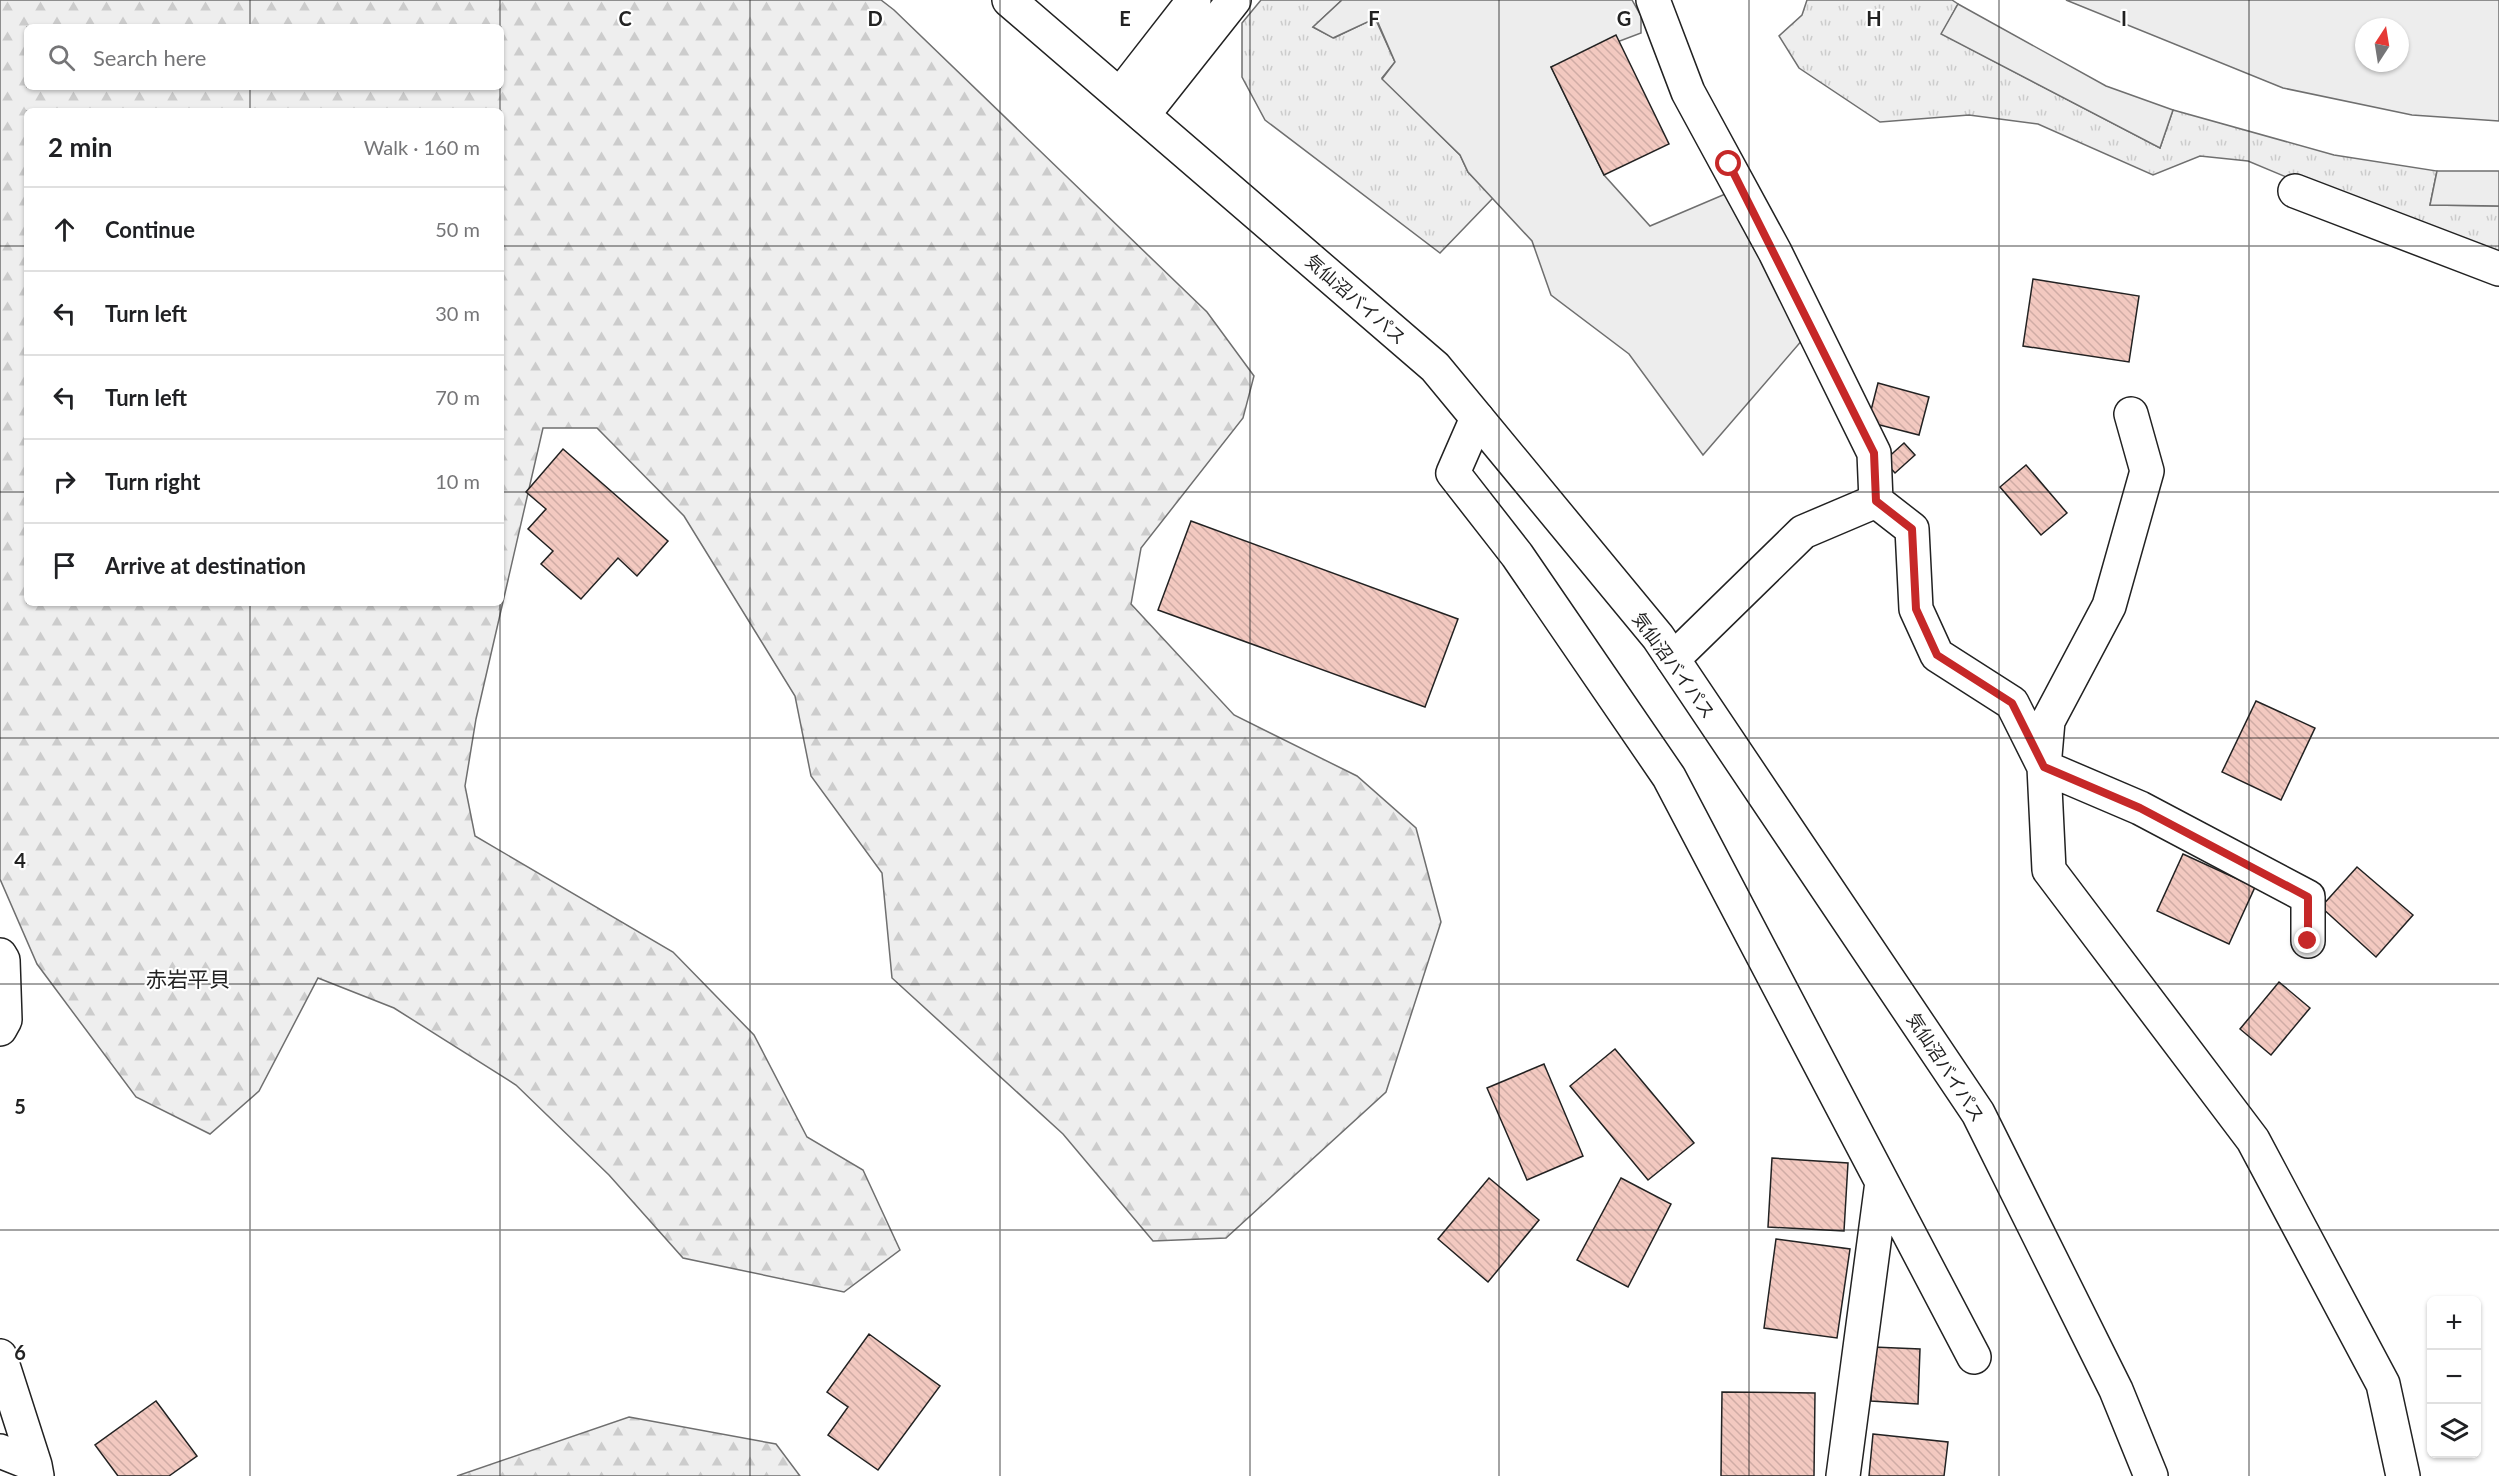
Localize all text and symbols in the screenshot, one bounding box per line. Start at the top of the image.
text: C [618,6,632,30]
text: D [867,6,883,30]
text: E [1119,6,1131,30]
text: F [1368,6,1380,30]
text: G [1617,6,1631,30]
text: H [1866,6,1882,30]
text: I [2121,6,2127,30]
north arrow [2355,18,2409,72]
search box [24,24,504,90]
icon: search [45,41,78,74]
text: Search here [93,44,206,71]
text: 2 min [48,131,112,163]
text: Walk · 160 m [364,135,480,159]
route start [1715,150,1741,176]
icon: ahead [48,213,81,246]
text: Continue [105,216,195,243]
text: 50 m [435,217,480,241]
street label: 気仙沼バイパス [1301,249,1411,349]
icon: left [48,297,81,330]
text: Turn left [105,300,187,327]
text: 30 m [435,301,480,325]
icon: left [48,381,81,414]
text: Turn left [105,384,187,411]
text: 70 m [435,385,480,409]
icon: right [48,465,81,498]
text: Turn right [105,468,200,495]
text: 10 m [435,469,480,493]
icon: arrive [48,549,81,582]
text: Arrive at destination [105,552,306,579]
street label: 気仙沼バイパス [1628,608,1720,722]
text: 4 [14,848,26,872]
route end [2294,927,2320,953]
district label: 赤岩平貝 [146,966,230,991]
street label: 気仙沼バイパス [1903,1008,1989,1126]
text: 5 [14,1094,26,1118]
map controls [2427,1296,2481,1458]
button: + [2427,1296,2481,1350]
text: 6 [14,1340,26,1364]
button: − [2427,1350,2481,1404]
button: layers [2427,1404,2481,1458]

